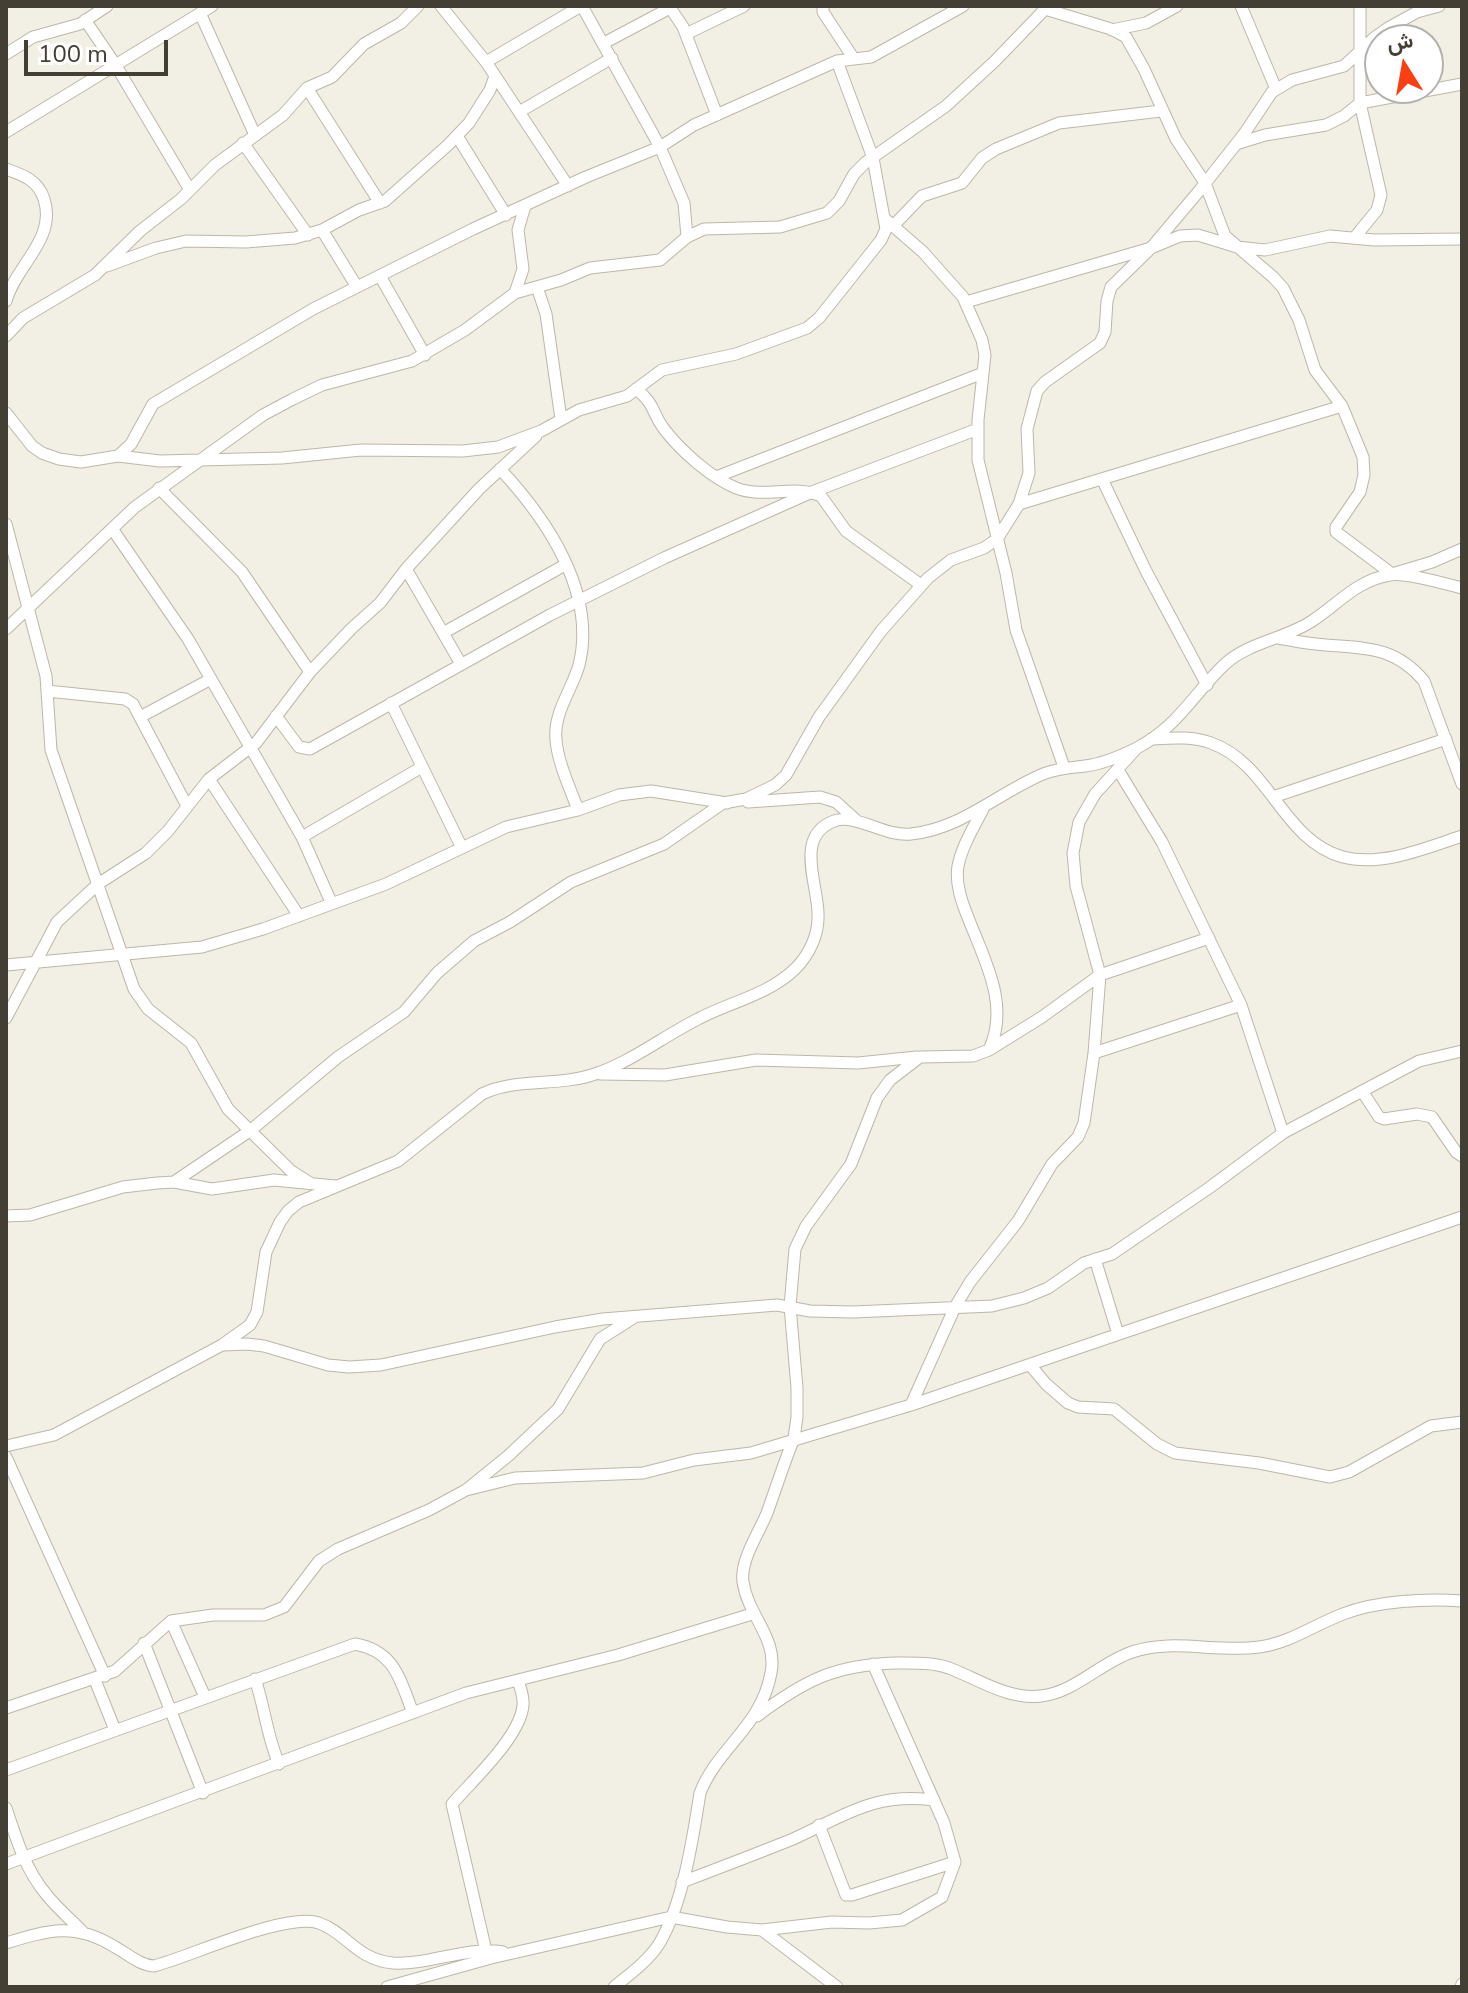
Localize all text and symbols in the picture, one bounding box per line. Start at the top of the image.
scale bar [28,24,172,74]
north arrow [1364,24,1444,104]
text: ش [1384,25,1416,60]
text: 100 m [38,38,108,70]

